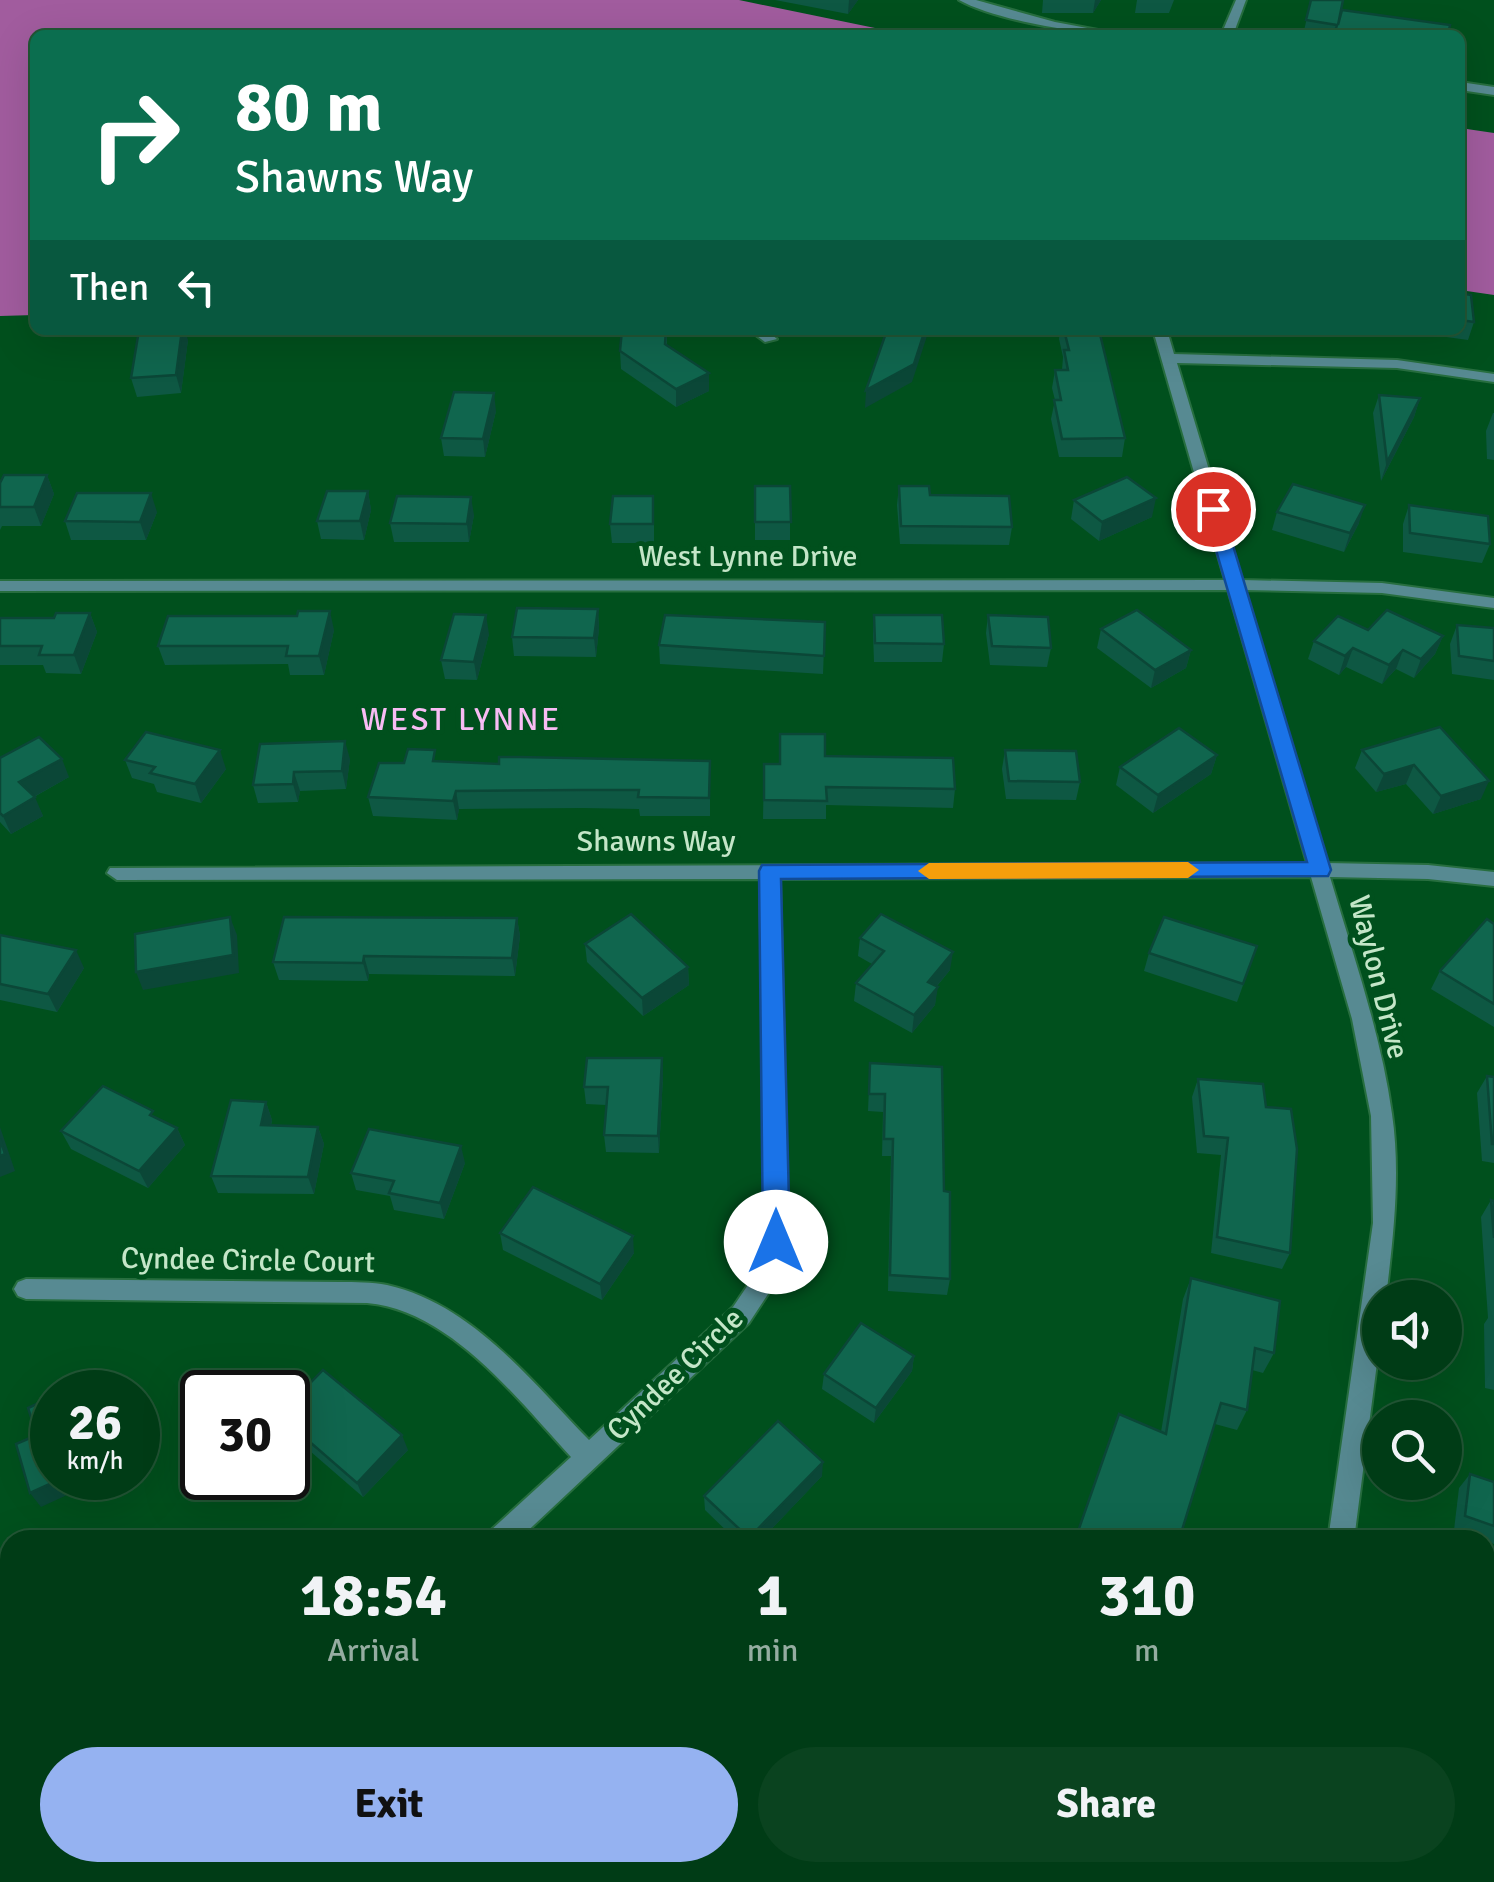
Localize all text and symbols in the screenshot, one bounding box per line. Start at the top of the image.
text: 80 m [235,64,383,150]
icon: right [70,70,200,200]
text: Shawns Way [235,150,473,205]
icon: left [169,260,224,315]
text: Then [70,264,149,311]
pin [1171,467,1256,552]
icon: arrive [1186,482,1241,537]
street label: West Lynne Drive [638,538,858,575]
district label: WEST LYNNE [360,700,562,739]
street label: Shawns Way [577,823,735,860]
street label: Waylon Drive [1340,891,1417,1063]
position arrow [724,1190,828,1294]
street label: Cyndee Circle Court [121,1240,375,1281]
map controls [1362,1280,1462,1500]
button: sound [1362,1280,1462,1380]
street label: Cyndee Circle [599,1300,751,1449]
speed limit sign: 30 [180,1370,310,1500]
text: 26 [68,1392,122,1454]
button: search [1362,1400,1462,1500]
text: km/h [67,1445,123,1476]
text: 18:54 [300,1559,447,1633]
text: 1 [756,1559,789,1633]
text: 310 [1098,1559,1195,1633]
text: Arrival [327,1631,419,1670]
text: min [747,1631,798,1670]
text: m [1134,1631,1159,1670]
button: Exit [40,1747,738,1862]
button: Share [758,1747,1455,1862]

